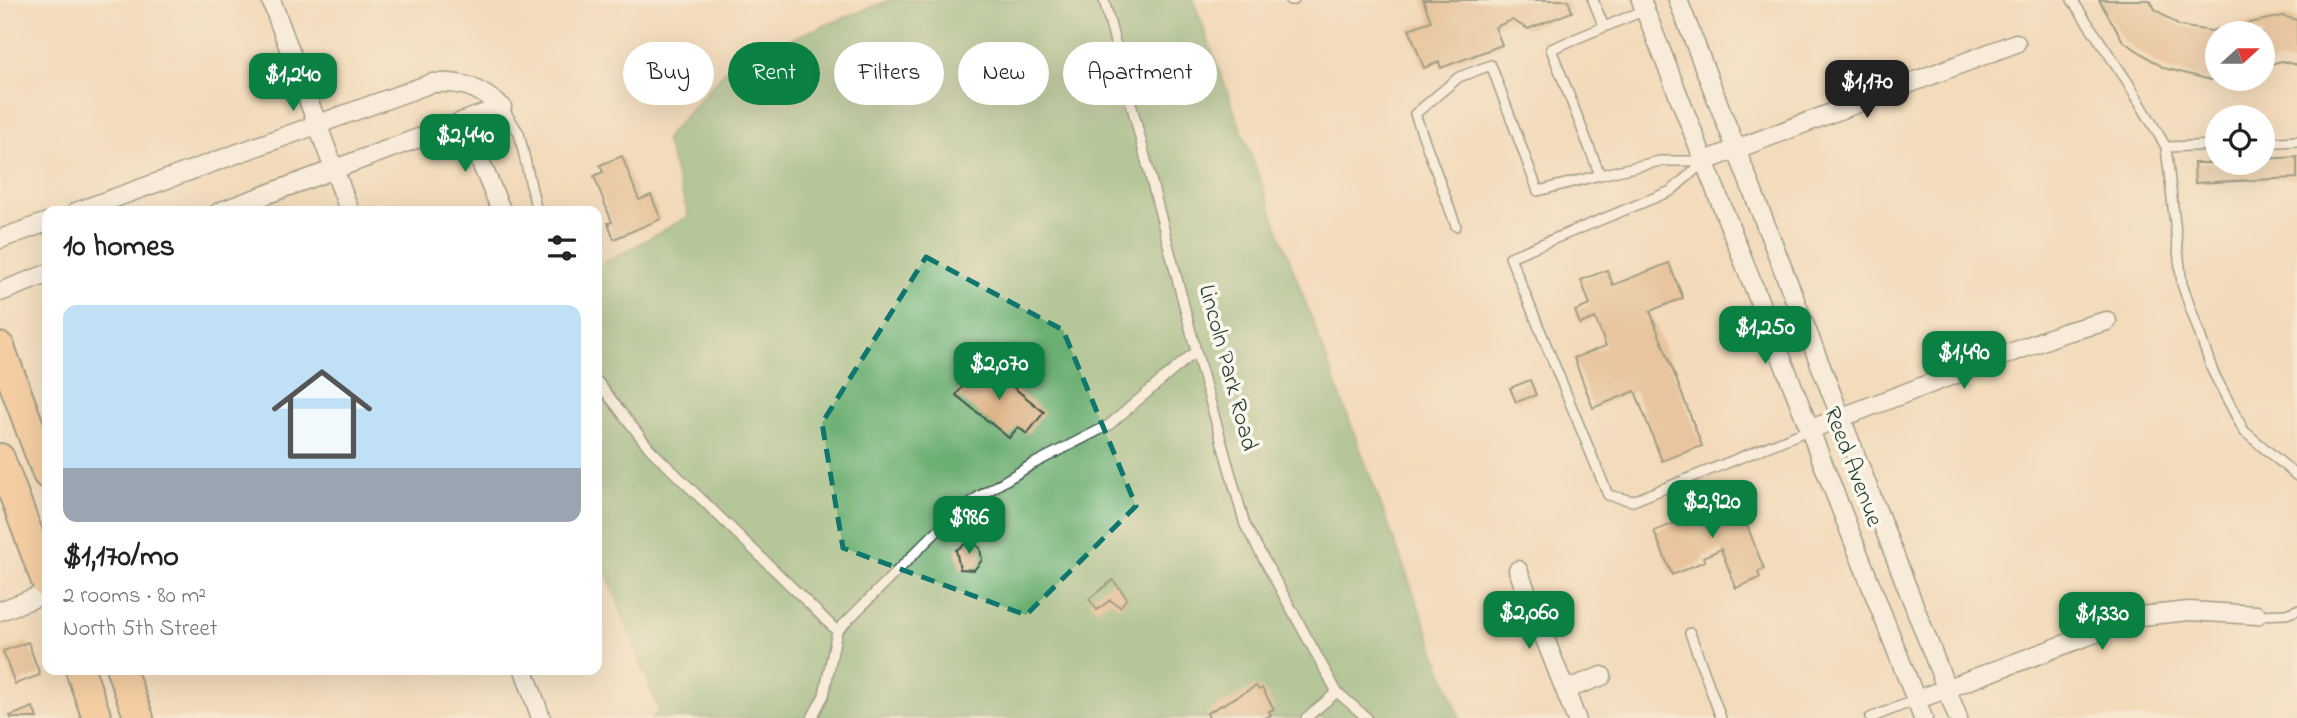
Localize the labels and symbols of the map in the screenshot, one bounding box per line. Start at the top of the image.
north arrow [2205,21,2275,91]
pin: $1,240 [236,54,350,113]
pin: $1,170 [1810,60,1924,120]
pin: $2,440 [408,114,522,174]
street label: Lincoln Park Road [1188,281,1266,456]
pin: $1,250 [1708,306,1822,366]
pin: $1,490 [1907,332,2021,391]
pin: $2,070 [942,342,1056,402]
street label: Reed Avenue [1813,402,1891,532]
pin: $2,920 [1655,480,1769,540]
pin: $986 [928,496,1010,556]
pin: $2,060 [1472,592,1586,651]
pin: $1,330 [2045,592,2159,652]

